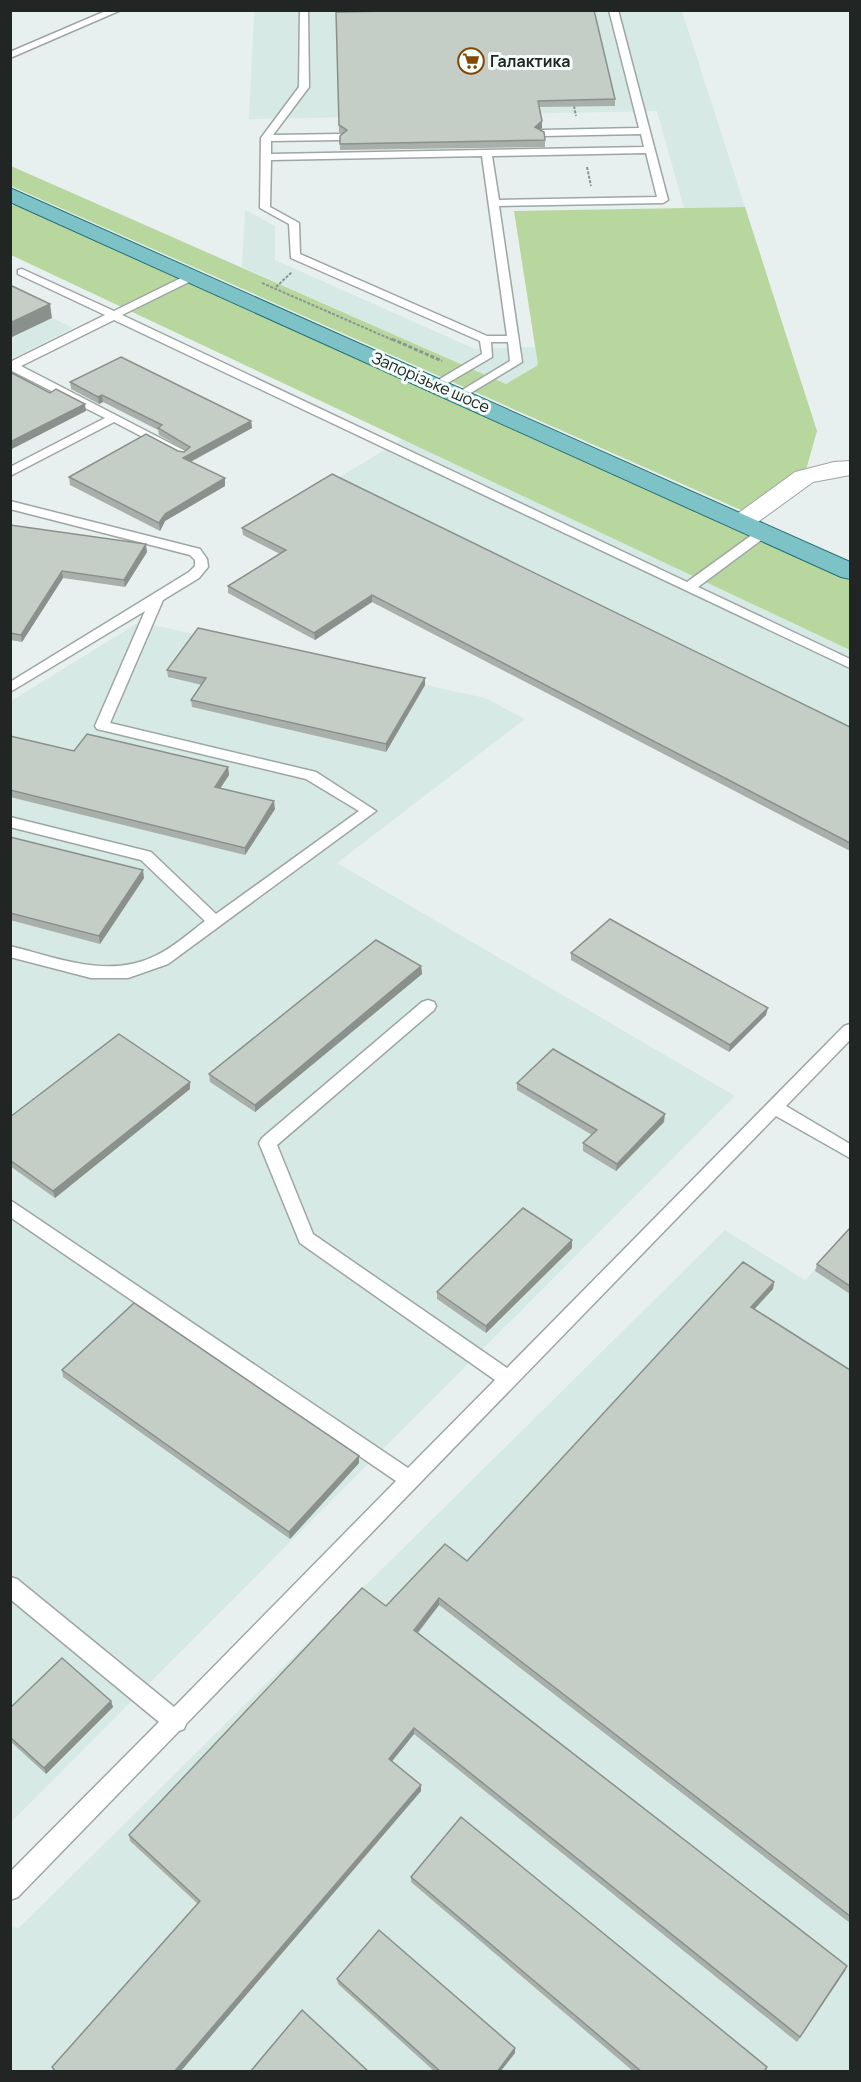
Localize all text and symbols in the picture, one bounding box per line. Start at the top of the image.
supermarket icon: Галактика [456,46,486,76]
place label: Галактика [490,50,570,72]
street label: Запорізьке шосе [369,346,493,418]

